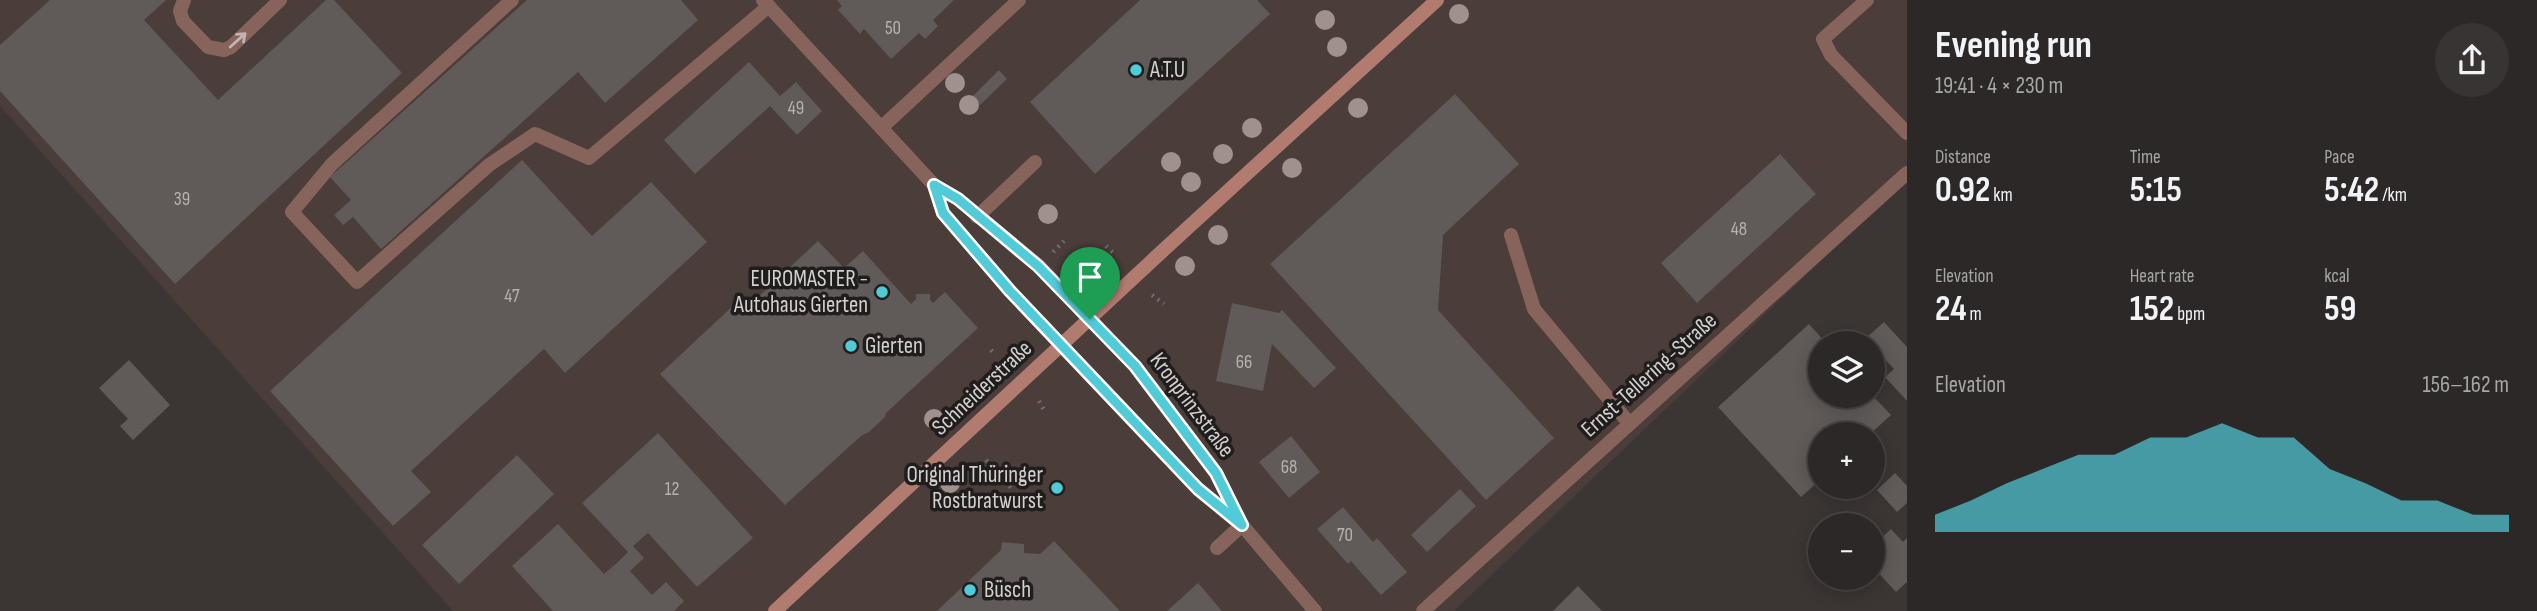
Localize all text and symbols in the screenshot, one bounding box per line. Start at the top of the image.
house number: 50 [885,17,901,40]
text: Evening run [1935,23,2092,68]
button: share [2435,23,2509,97]
one-way arrow [229,32,247,48]
place label: A.T.U [1149,56,1185,84]
marker: A.T.U [1128,62,1144,78]
text: 19:41 · 4 × 230 m [1935,72,2063,100]
house number: 49 [788,97,804,120]
text: Distance [1935,146,1991,169]
text: Time [2130,146,2161,169]
text: Pace [2324,146,2355,169]
text: 0.92 [1935,169,1990,212]
text: 5:15 [2130,169,2182,212]
text: 5:42 [2324,169,2379,212]
text: km [1990,184,2013,207]
text: /km [2379,184,2407,207]
house number: 39 [174,188,190,211]
house number: 48 [1731,218,1747,241]
pin [1060,247,1120,319]
icon: arrive [1071,258,1109,296]
place label: EUROMASTER - Autohaus Gierten [733,265,868,319]
text: Elevation [1935,265,1994,288]
text: Heart rate [2130,265,2195,288]
text: kcal [2324,265,2349,288]
marker: EUROMASTER - Autohaus Gierten [874,284,890,300]
house number: 47 [504,285,520,308]
text: 24 [1935,288,1966,331]
text: 152 [2130,288,2174,331]
text: 59 [2324,288,2356,331]
text: m [1966,303,1982,326]
text: bpm [2174,303,2205,326]
street label: Ernst-Tellering-Straße [1575,307,1723,443]
map controls [1808,331,1885,590]
button: layers [1808,331,1885,408]
place label: Gierten [865,332,923,360]
street label: Schneiderstraße [926,335,1038,441]
marker: Gierten [843,338,859,354]
street label: Kronprinzstraße [1144,347,1240,463]
house number: 66 [1236,351,1252,374]
text: Elevation [1935,371,2006,399]
text: 156–162 m [2423,371,2509,399]
button: + [1808,422,1885,499]
house number: 68 [1281,456,1297,479]
place label: Original Thüringer Rostbratwurst [906,461,1043,515]
house number: 12 [665,478,679,501]
marker: Original Thüringer Rostbratwurst [1049,480,1065,496]
button: − [1808,513,1885,590]
house number: 70 [1337,524,1353,547]
place label: Büsch [984,576,1031,604]
marker: Büsch [962,582,978,598]

